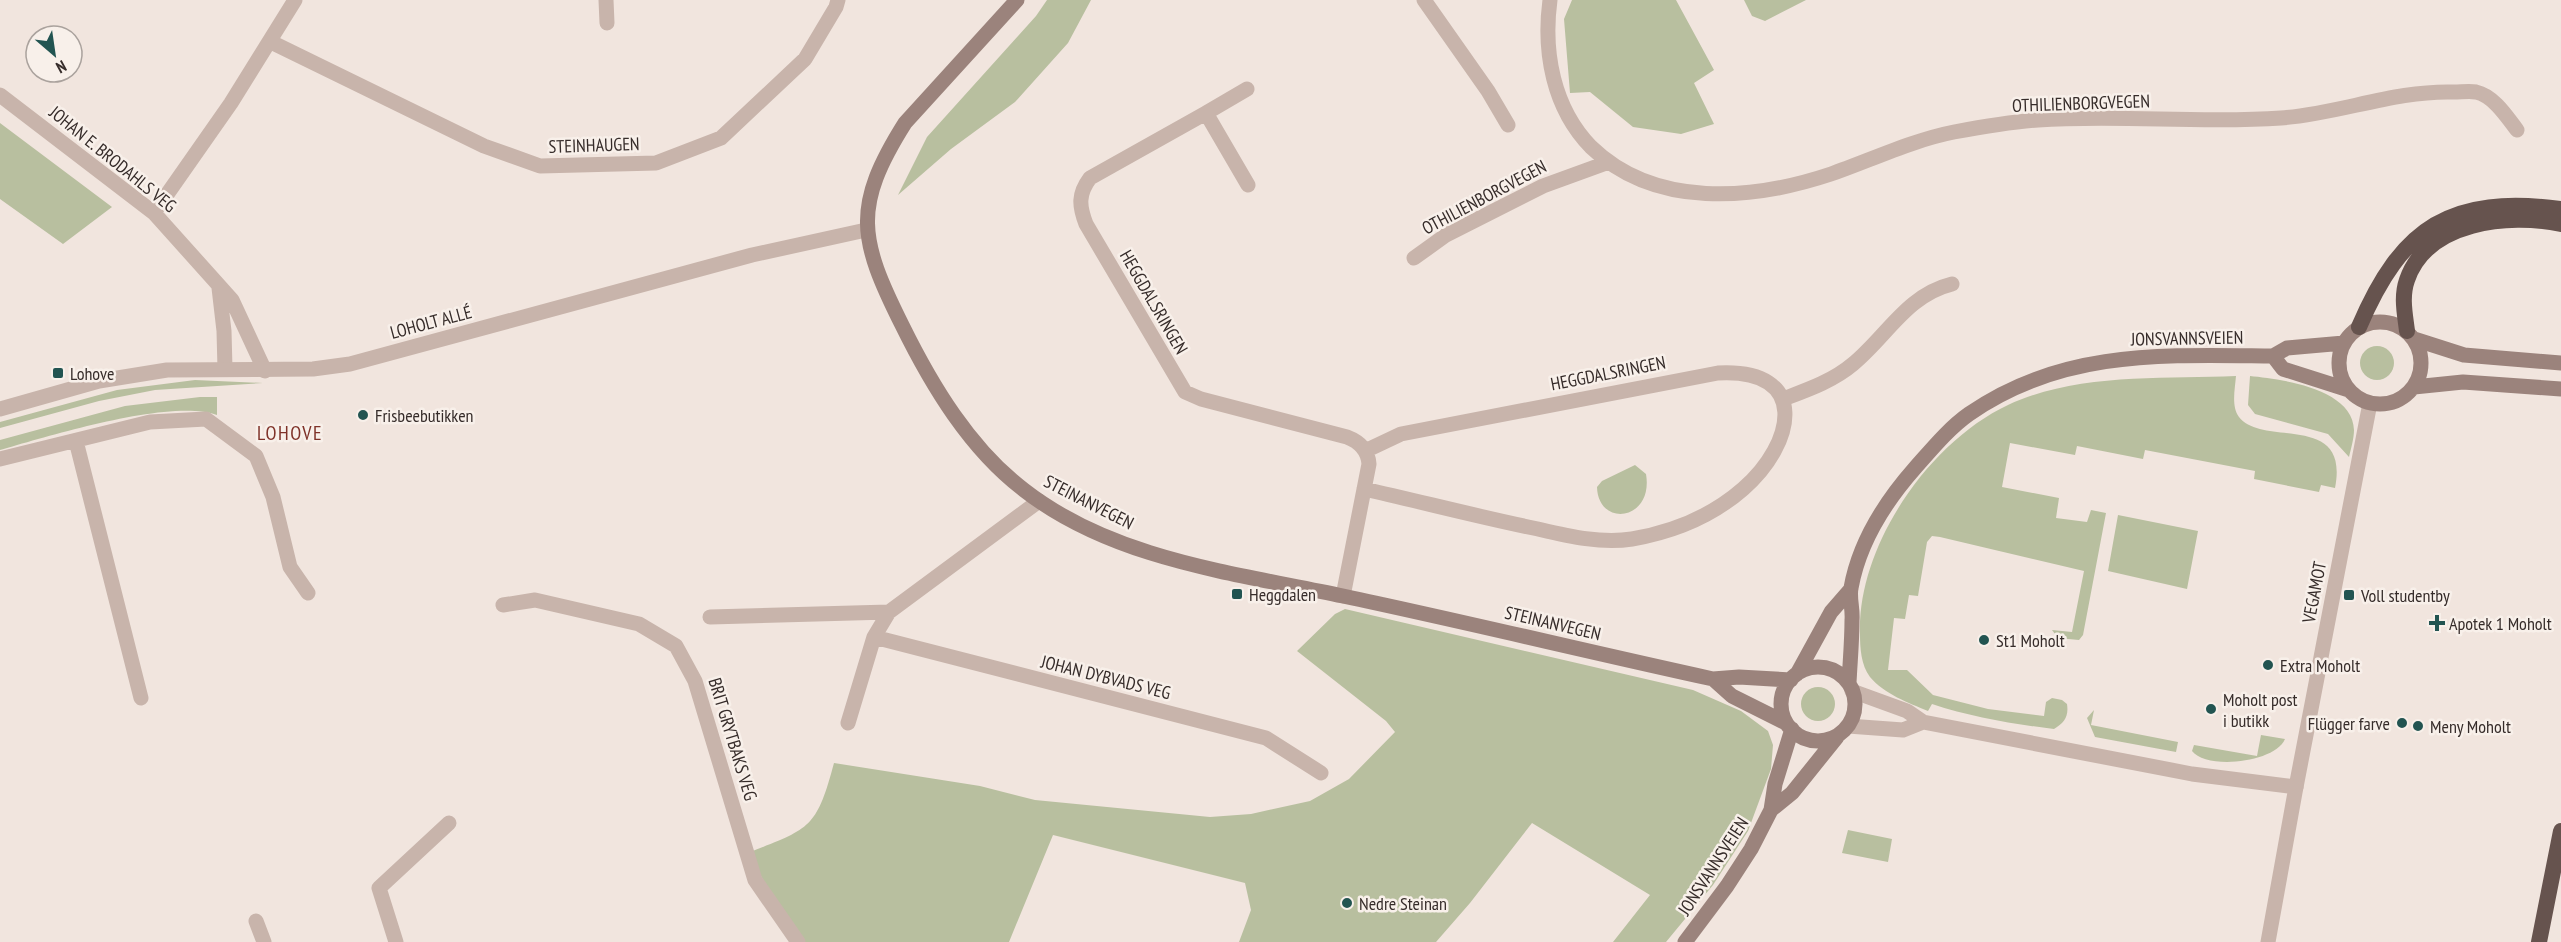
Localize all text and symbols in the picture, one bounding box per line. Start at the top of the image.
north arrow [24,24,84,84]
text: N [53,56,70,78]
street label: OTHILIENBORGVEGEN [2012,89,2150,117]
street label: JOHAN E. BRODAHLS VEG [44,100,181,217]
street label: STEINHAUGEN [548,132,640,158]
street label: OTHILIENBORGVEGEN [1418,154,1550,240]
street label: HEGGDALSRINGEN [1115,246,1193,358]
street label: LOHOLT ALLÉ [388,300,474,344]
street label: JONSVANNSVEIEN [2130,326,2243,350]
street label: HEGGDALSRINGEN [1549,351,1667,395]
place label: Lohove [70,362,114,385]
marker: Lohove [51,366,65,380]
place label: Frisbeebutikken [375,404,474,427]
marker: Frisbeebutikken [356,408,370,422]
district label: LOHOVE [257,420,323,446]
street label: STEINANVEGEN [1040,470,1138,534]
street label: VEGAMOT [2297,559,2331,626]
place label: Heggdalen [1249,583,1316,606]
place label: Voll studentby [2360,584,2450,607]
marker: Heggdalen [1230,587,1244,601]
marker: Voll studentby [2342,588,2356,602]
street label: STEINANVEGEN [1503,601,1603,645]
place label: Apotek 1 Moholt [2449,612,2552,635]
marker: Apotek 1 Moholt [2430,616,2444,630]
place label: St1 Moholt [1996,629,2065,652]
marker: St1 Moholt [1977,633,1991,647]
street label: JOHAN DYBVADS VEG [1038,650,1173,704]
place label: Extra Moholt [2280,654,2360,677]
marker: Extra Moholt [2261,658,2275,672]
street label: BRIT GRYTBAKS VEG [703,675,763,803]
place label: Moholt post i butikk [2223,688,2298,732]
marker: Moholt post i butikk [2204,702,2218,716]
place label: Flügger farve [2308,712,2390,735]
place label: Meny Moholt [2430,715,2511,738]
marker: Flügger farve [2395,716,2409,730]
marker: Meny Moholt [2411,719,2425,733]
street label: JONSVANNSVEIEN [1672,813,1753,920]
place label: Nedre Steinan [1359,892,1447,915]
marker: Nedre Steinan [1340,896,1354,910]

